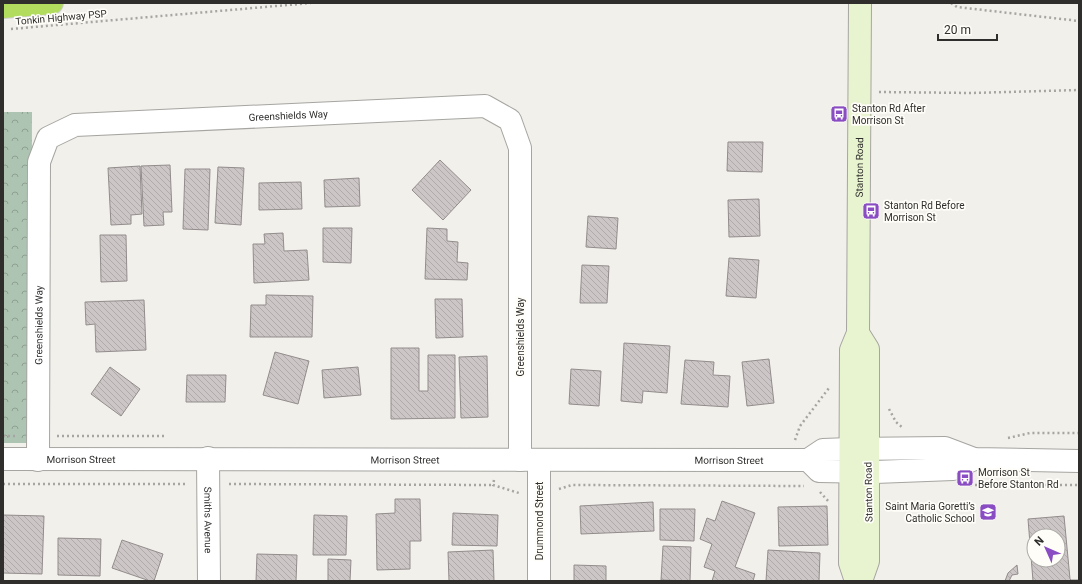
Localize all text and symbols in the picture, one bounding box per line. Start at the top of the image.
street label: Tonkin Highway PSP [15,8,107,27]
scale bar [938,16,997,42]
text: 20 m [944,23,971,37]
place label: Stanton Rd After Morrison St [852,103,926,126]
bus stop icon: Stanton Rd After Morrison St [829,104,849,124]
street label: Greenshields Way [248,108,328,123]
street label: Stanton Road [854,137,865,197]
place label: Stanton Rd Before Morrison St [884,200,965,223]
bus stop icon: Stanton Rd Before Morrison St [861,201,881,221]
street label: Greenshields Way [33,285,45,365]
street label: Greenshields Way [515,297,526,377]
street label: Morrison Street [47,454,115,465]
street label: Morrison Street [371,454,439,466]
street label: Morrison Street [695,455,763,466]
street label: Stanton Road [862,462,875,522]
place label: Morrison St Before Stanton Rd [978,467,1059,490]
bus stop icon: Morrison St Before Stanton Rd [955,468,975,488]
street label: Drummond Street [534,482,545,560]
street label: Smiths Avenue [202,487,214,553]
place label: Saint Maria Goretti’s Catholic School [885,501,975,524]
school or university icon: Saint Maria Goretti’s Catholic School [978,502,998,522]
north arrow [1026,528,1066,568]
text: N [1032,534,1047,549]

